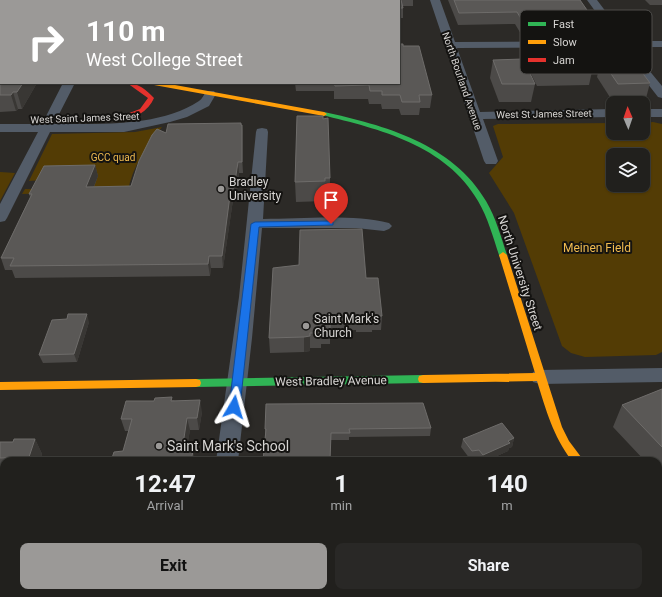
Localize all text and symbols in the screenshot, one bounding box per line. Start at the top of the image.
legend [520,10,652,74]
text: 110 m [86,15,165,48]
icon: right [20,16,72,68]
text: Fast [553,18,575,31]
street label: North Bourland Avenue [440,31,484,131]
text: Slow [553,36,577,49]
text: West College Street [86,49,243,70]
text: Jam [553,54,575,67]
north arrow [606,96,650,140]
map controls [606,96,650,192]
street label: West St James Street [496,108,592,120]
street label: West Saint James Street [30,111,140,125]
button: layers [606,148,650,192]
park label: GCC quad [91,152,135,163]
place label: Bradley University [229,175,282,203]
pin [314,183,348,224]
marker: Bradley University [216,184,226,194]
icon: arrive [320,189,342,211]
street label: North University Street [495,214,545,332]
park label: Meinen Field [563,241,631,255]
place label: Saint Mark's Church [314,312,379,340]
marker: Saint Mark's Church [301,321,311,331]
street label: West Bradley Avenue [275,373,387,389]
position arrow [213,386,255,428]
place label: Saint Mark's School [167,438,289,454]
marker: Saint Mark's School [154,441,164,451]
text: 12:47 [134,470,196,498]
text: 1 [334,470,348,498]
text: 140 [486,470,528,498]
text: Arrival [147,498,184,513]
text: min [330,498,352,513]
text: m [501,498,513,513]
button: Exit [20,543,327,589]
button: Share [335,543,642,589]

